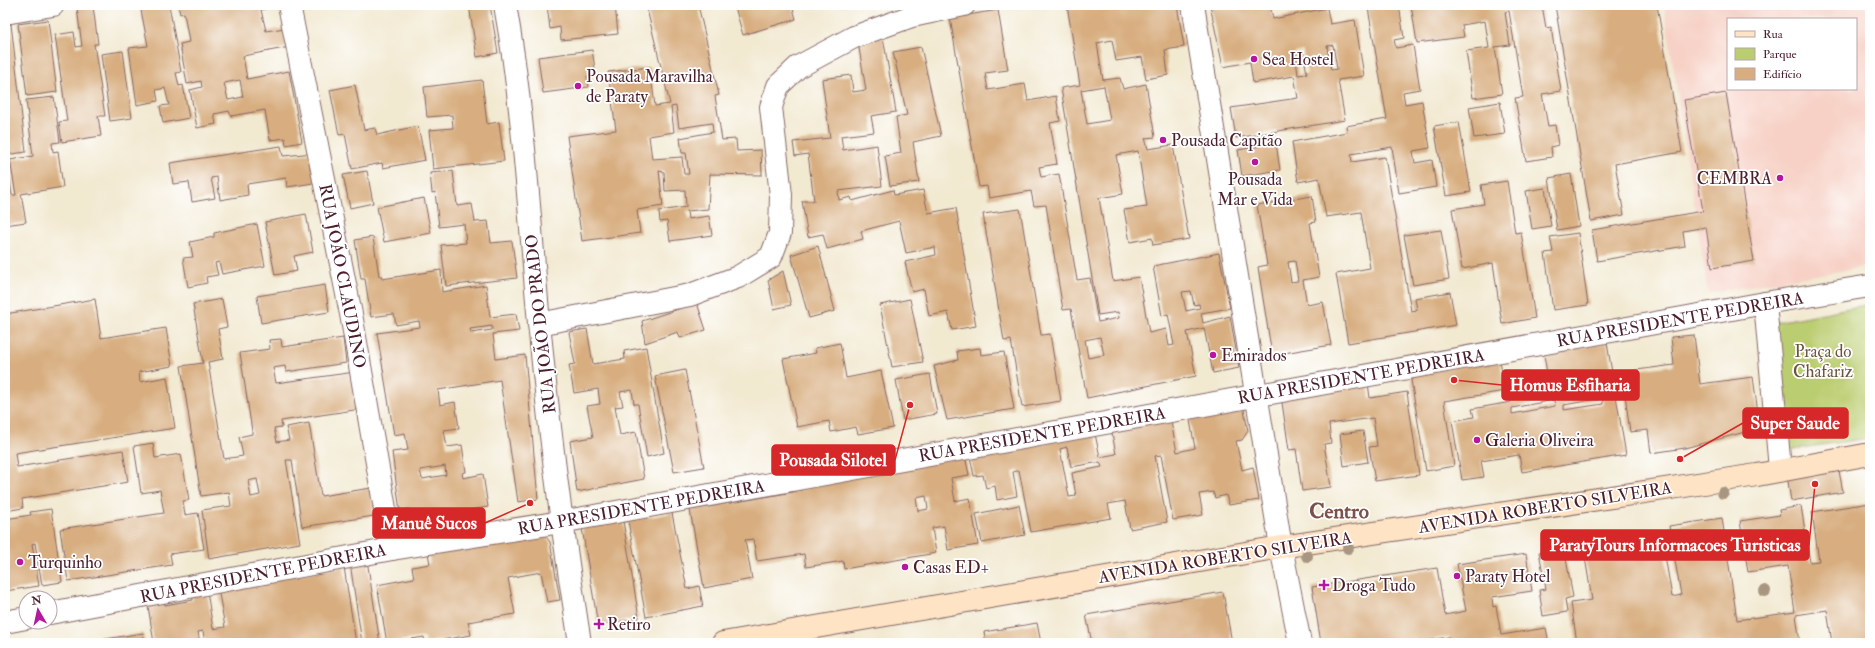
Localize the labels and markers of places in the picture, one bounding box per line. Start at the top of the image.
place label: Sea Hostel [1262,49,1334,70]
marker: Sea Hostel [1249,54,1259,64]
place label: Pousada Maravilha de Paraty [586,66,714,108]
marker: Pousada Maravilha de Paraty [573,81,583,91]
place label: Pousada Capitão [1171,130,1282,152]
marker: Pousada Capitão [1158,135,1168,145]
marker: Pousada Mar e Vida [1250,157,1260,167]
place label: CEMBRA [1697,168,1772,189]
place label: Pousada Mar e Vida [1217,169,1294,210]
marker: CEMBRA [1775,173,1785,183]
place label: Emirados [1221,345,1287,366]
marker: Emirados [1208,350,1218,360]
callout: Homus Esfiharia [1502,370,1639,400]
callout: Super Saude [1743,408,1848,438]
place label: Galeria Oliveira [1485,430,1595,451]
marker: Galeria Oliveira [1472,435,1482,445]
callout: Pousada Silotel [772,445,895,475]
callout: Manuê Sucos [373,508,485,538]
callout: ParatyTours Informacoes Turisticas [1541,530,1809,560]
place label: Turquinho [28,552,102,573]
marker: Turquinho [15,557,25,567]
place label: Casas ED+ [913,557,989,578]
marker: Casas ED+ [900,562,910,572]
place label: Paraty Hotel [1465,566,1551,588]
marker: Paraty Hotel [1452,571,1462,581]
place label: Droga Tudo [1332,575,1415,596]
marker: Droga Tudo [1319,580,1329,590]
place label: Retiro [607,614,651,635]
marker: Retiro [594,619,604,629]

